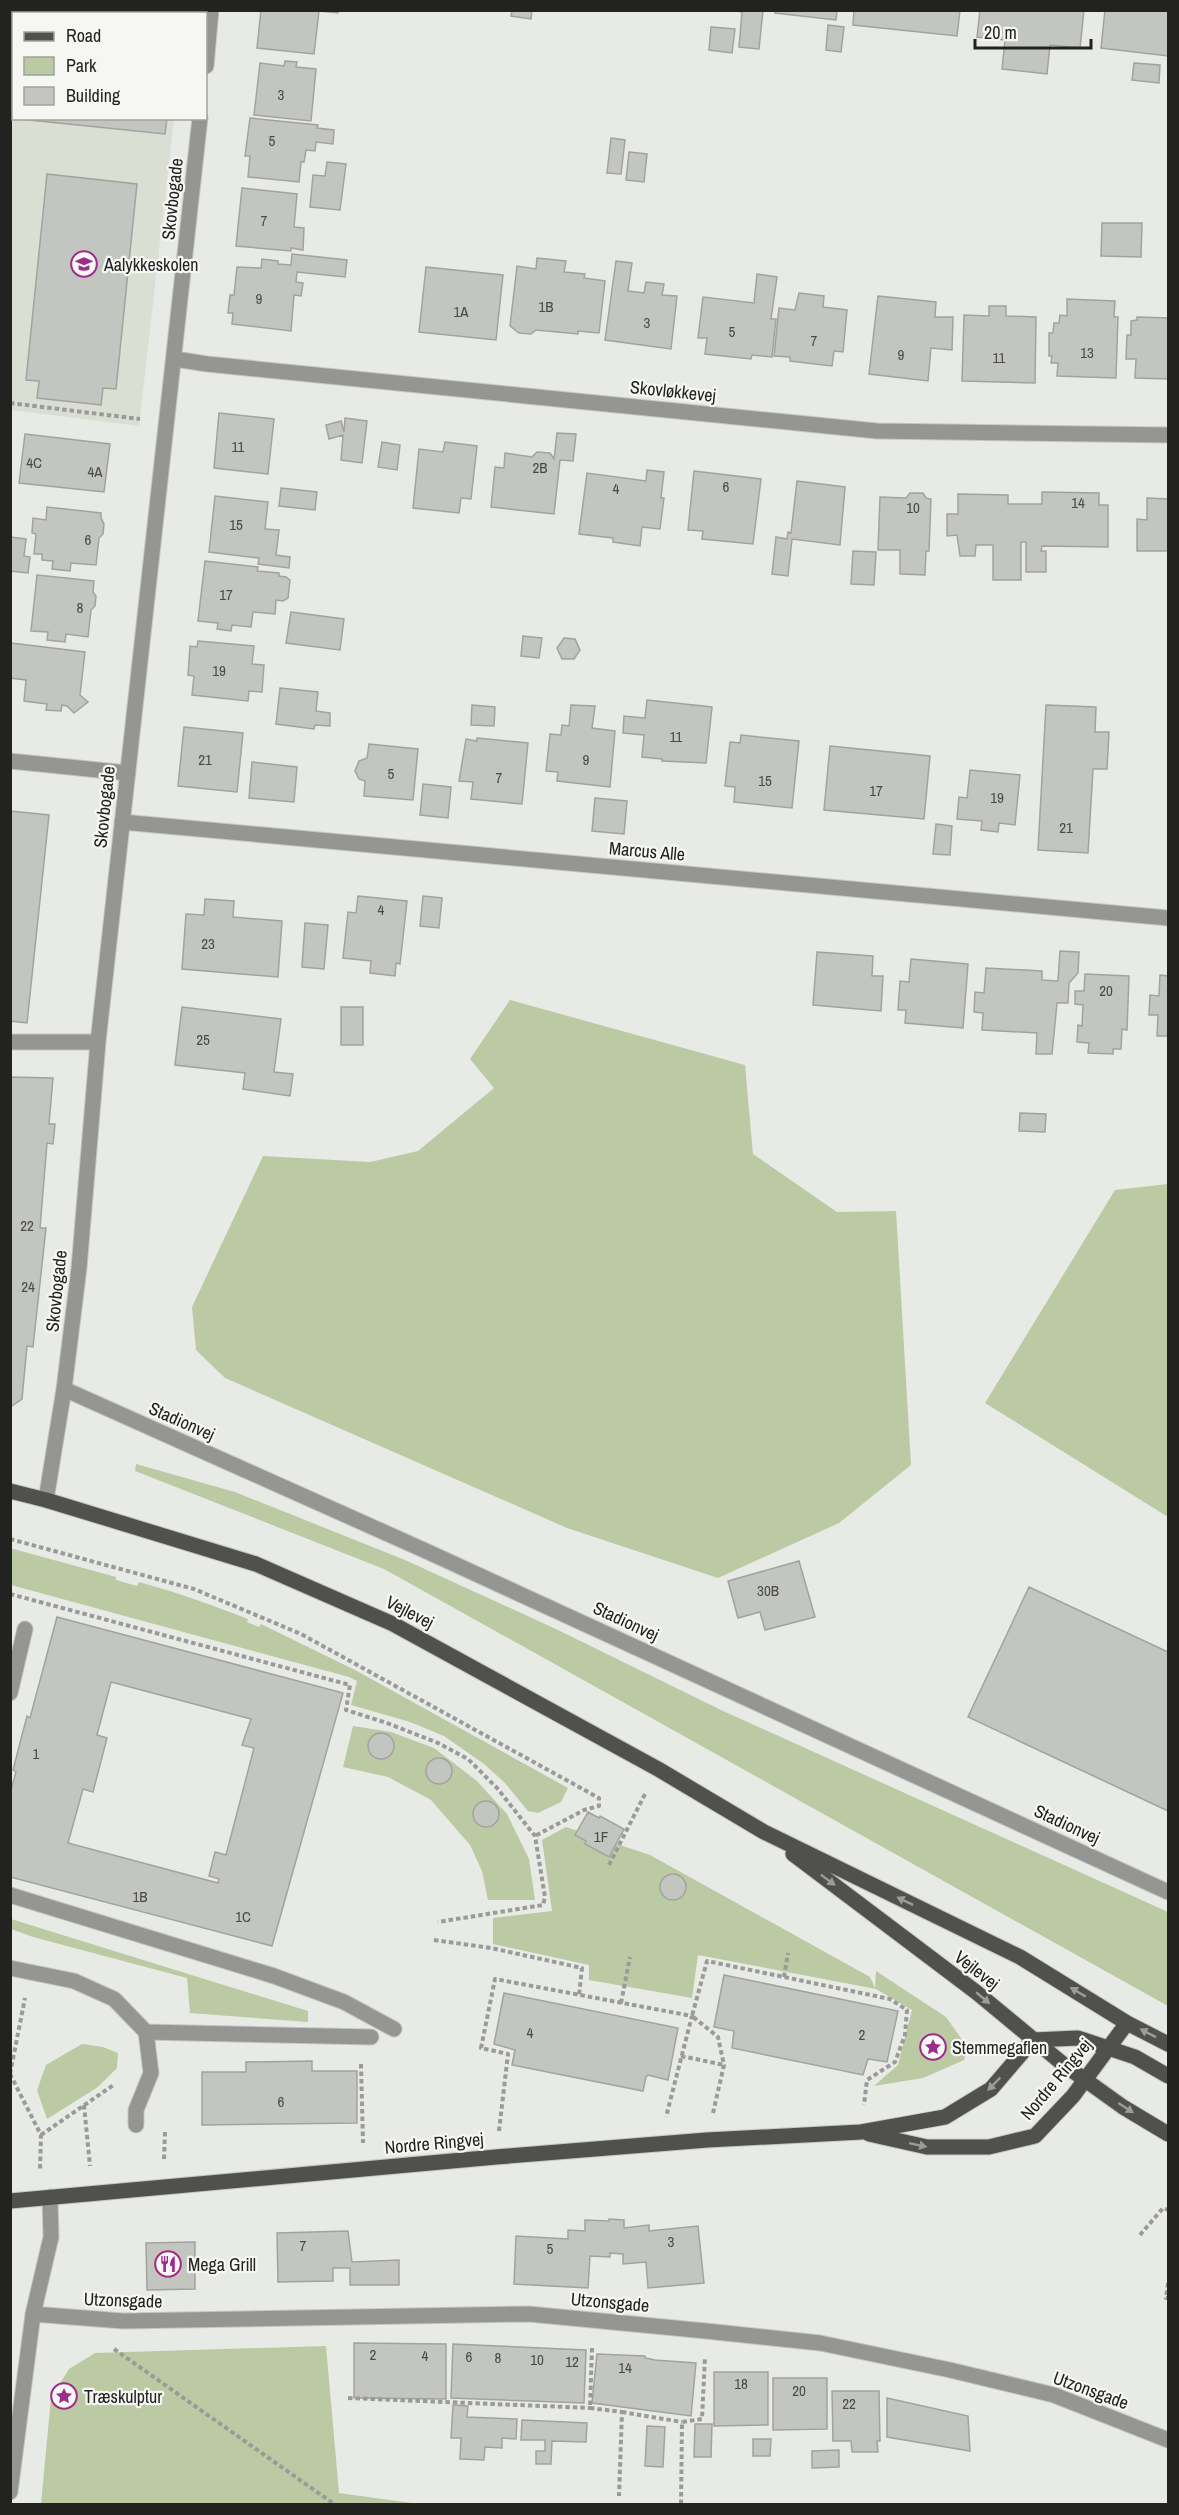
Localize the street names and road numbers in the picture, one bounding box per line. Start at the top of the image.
street label: Skovbogade [155,157,189,241]
street label: Skovløkkevej [629,374,717,408]
street label: Skovbogade [87,765,121,849]
street label: Marcus Alle [608,835,686,867]
street label: Skovbogade [39,1249,73,1333]
street label: Stadionvej [145,1395,219,1447]
street label: Vejlevej [382,1589,438,1635]
street label: Stadionvej [589,1595,663,1647]
street label: Stadionvej [1030,1798,1104,1850]
street label: Vejlevej [949,1944,1005,1996]
street label: Nordre Ringvej [1015,2033,1097,2125]
street label: Nordre Ringvej [383,2126,485,2160]
street label: Utzonsgade [83,2286,163,2314]
street label: Utzonsgade [570,2286,650,2318]
street label: Utzonsgade [1050,2365,1132,2415]

